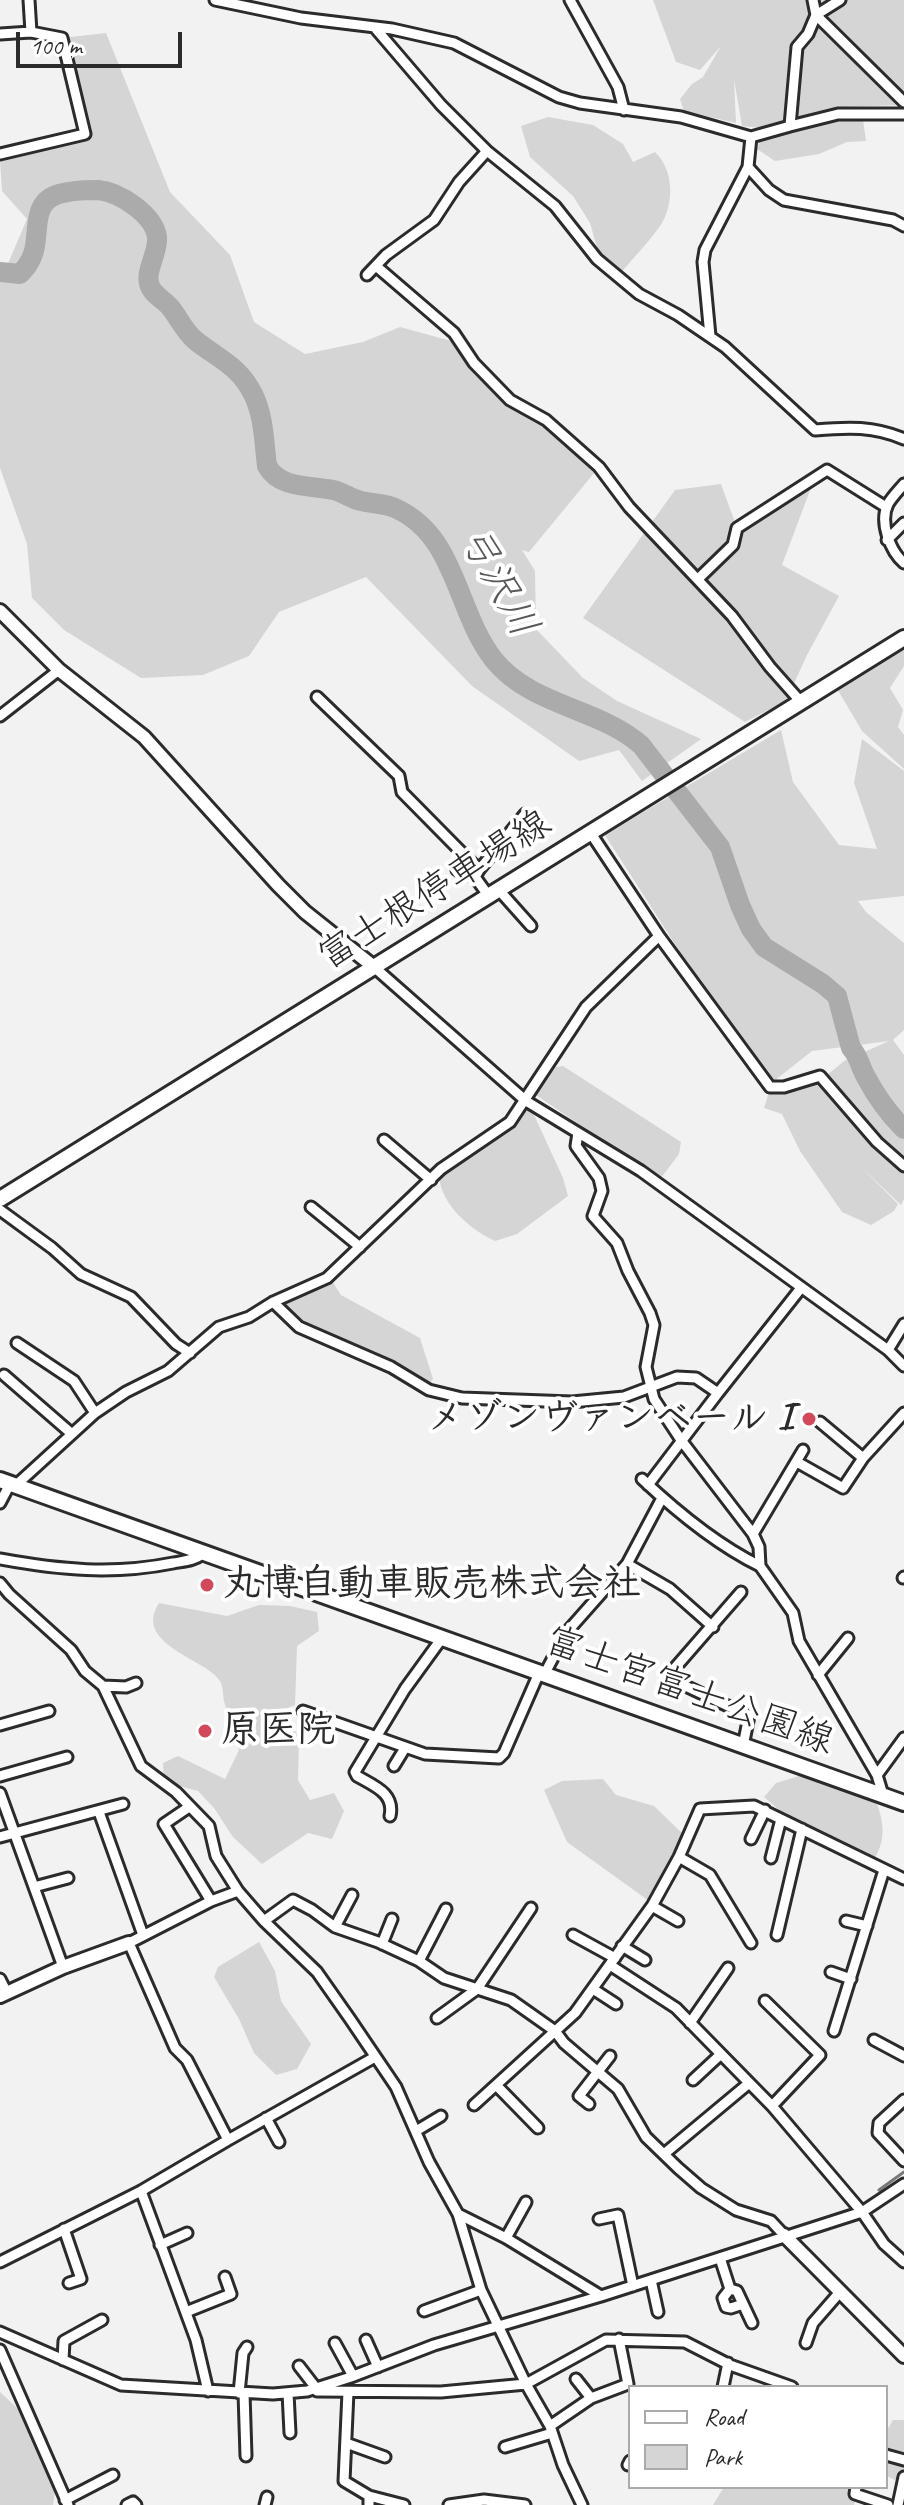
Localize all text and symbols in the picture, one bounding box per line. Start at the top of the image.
scale bar [20,16,186,66]
text: 100 m [30,31,82,61]
water label: 弓沢川 [447,518,547,646]
street label: 富士根停車場線 [310,801,560,981]
place label: メゾンヴァンベール I [426,1396,793,1442]
marker: メゾンヴァンベール I [800,1410,818,1428]
place label: 丸博自動車販売株式会社 [223,1562,641,1608]
marker: 丸博自動車販売株式会社 [198,1576,216,1594]
street label: 富士宮富士公園線 [538,1619,840,1765]
place label: 原医院 [221,1708,335,1754]
marker: 原医院 [196,1722,214,1740]
legend [628,2385,888,2489]
text: Road [704,2402,744,2432]
text: Park [704,2442,742,2472]

